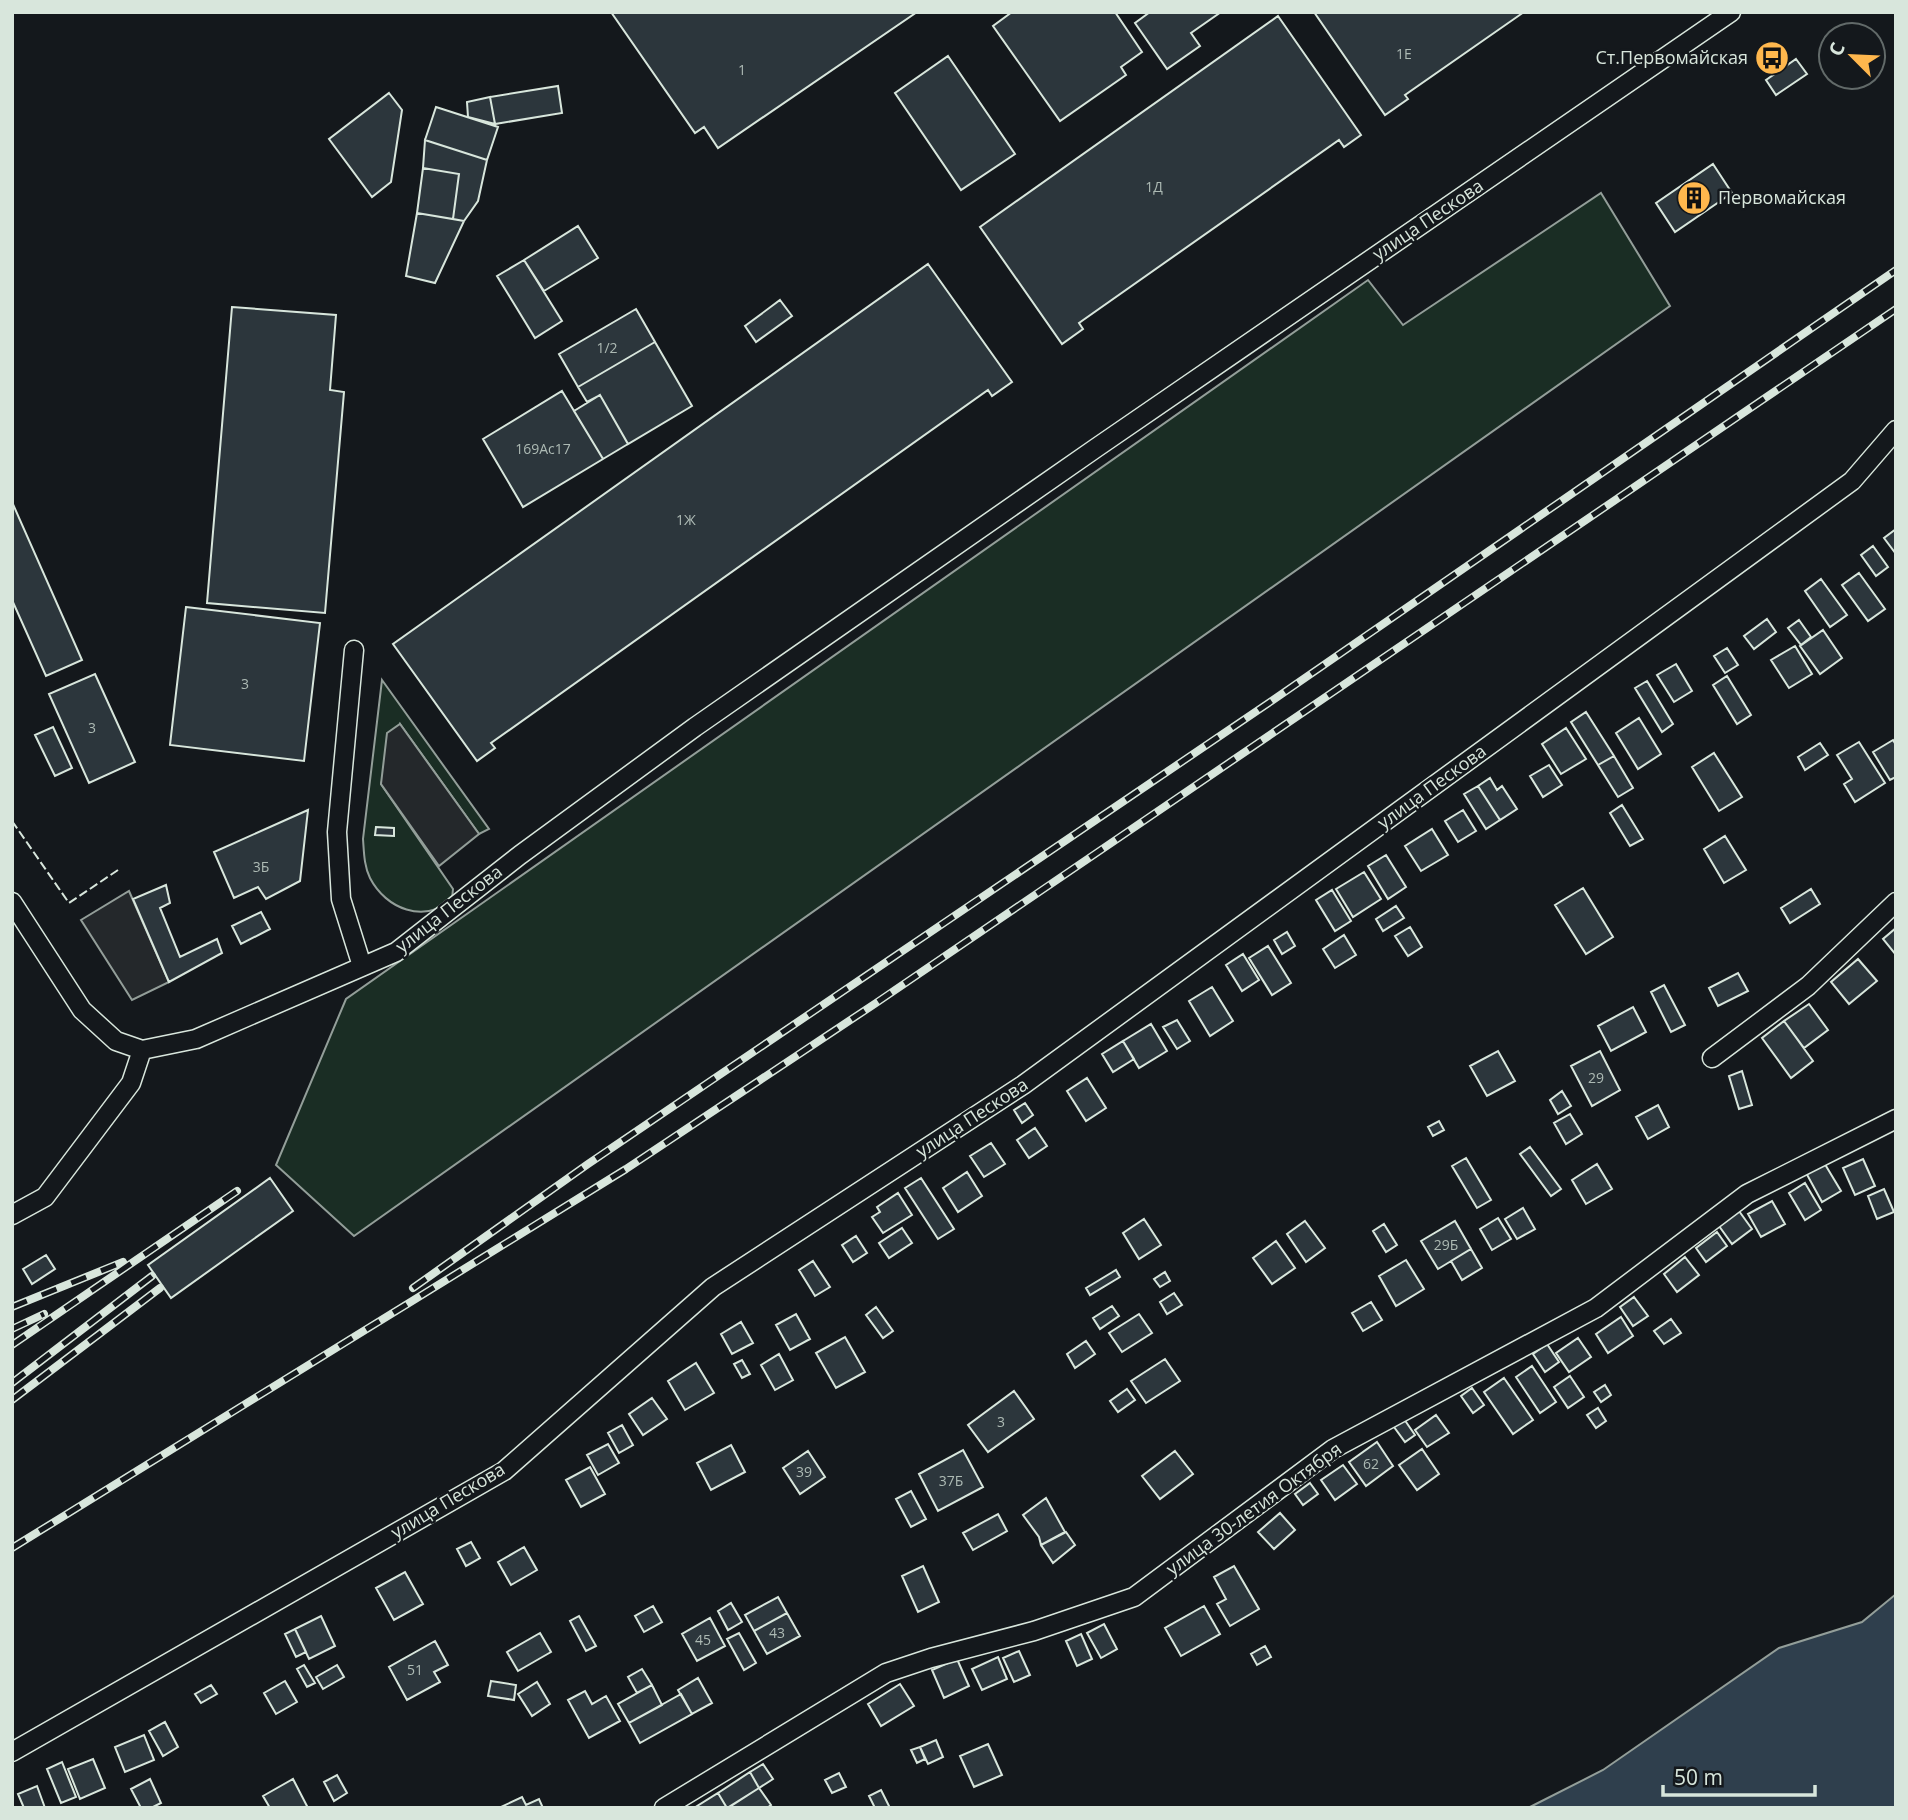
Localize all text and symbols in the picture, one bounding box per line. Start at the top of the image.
north arrow [1817,21,1887,91]
text: С [1822,38,1851,60]
bus stop icon: Ст.Первомайская [1753,39,1791,77]
house number: 1Е [1396,44,1412,63]
place label: Ст.Первомайская [1596,45,1748,69]
house number: 1 [738,60,746,79]
street label: улица Пескова [1367,173,1488,265]
house number: 1Д [1145,177,1163,196]
building icon: Первомайская [1675,179,1713,217]
place label: Первомайская [1718,185,1846,209]
house number: 1/2 [596,338,618,357]
house number: 169Ас17 [515,439,571,458]
house number: 1Ж [676,510,696,529]
house number: 3 [241,674,249,693]
house number: 3 [88,718,96,737]
street label: улица Пескова [1372,739,1491,834]
house number: 3Б [253,857,269,876]
street label: улица Пескова [390,859,507,957]
house number: 29 [1588,1068,1604,1087]
street label: улица Пескова [911,1072,1032,1162]
house number: 29Б [1434,1235,1458,1254]
house number: 3 [997,1412,1005,1431]
street label: улица 30-летия Октября [1161,1436,1346,1580]
house number: 62 [1363,1454,1379,1473]
street label: улица Пескова [386,1457,509,1544]
house number: 39 [796,1462,812,1481]
house number: 37Б [939,1471,963,1490]
house number: 43 [769,1623,785,1642]
house number: 45 [695,1630,711,1649]
house number: 51 [407,1660,423,1679]
scale bar [1663,1754,1815,1798]
text: 50 m [1674,1763,1723,1791]

